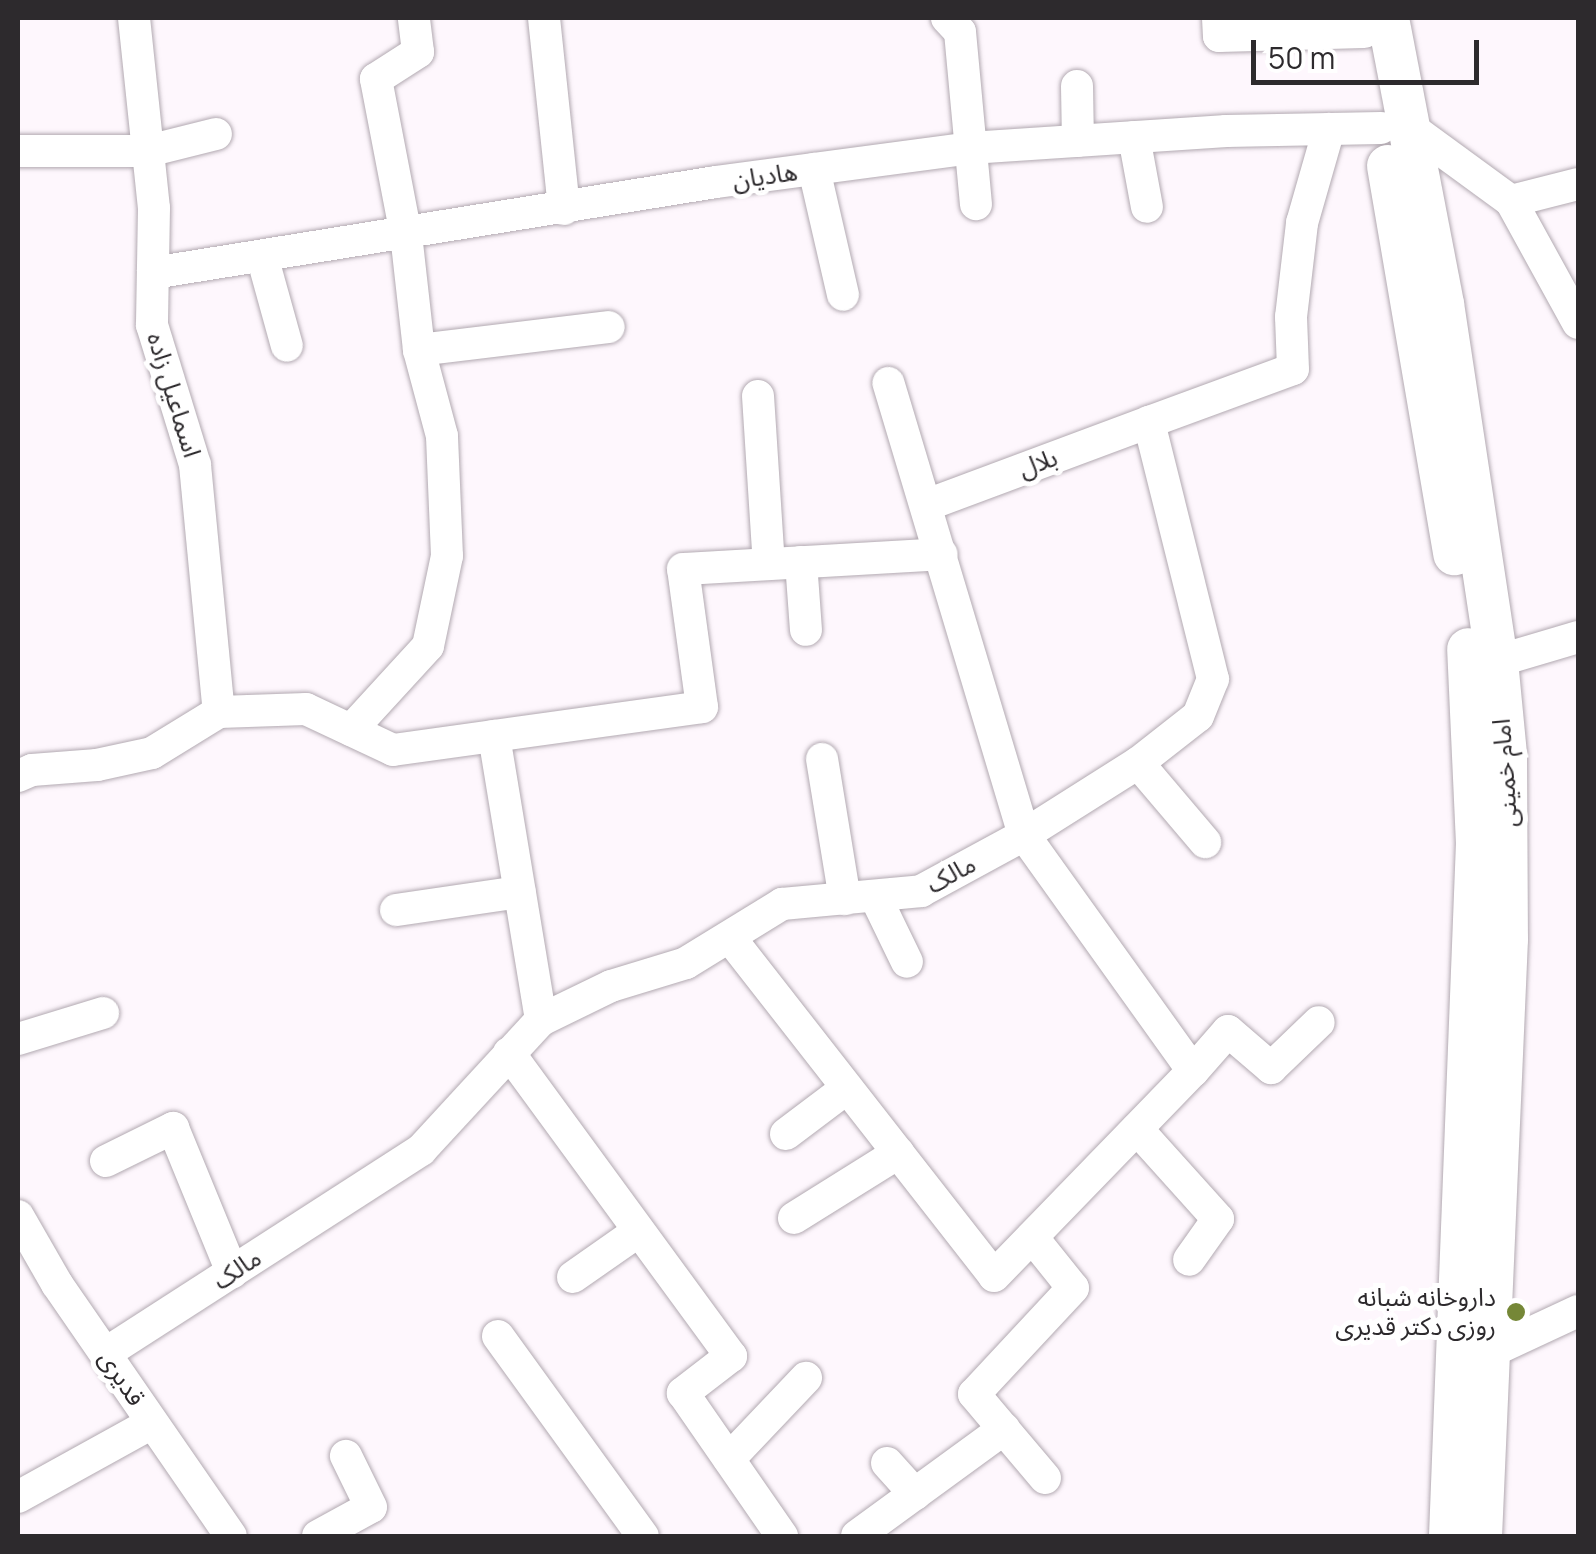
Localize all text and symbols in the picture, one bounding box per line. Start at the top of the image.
scale bar [1256,20,1484,82]
text: 50 m [1268,37,1335,78]
street label: هادیان [731,157,799,195]
street label: اسماعیل زاده [141,329,207,461]
street label: بلال [1015,442,1061,484]
street label: امام خمینی [1486,718,1524,828]
street label: مالک [921,849,981,899]
street label: مالک [207,1242,267,1296]
place label: داروخانه شبانه روزی دکتر قدیری [1335,1283,1496,1342]
marker: داروخانه شبانه روزی دکتر قدیری [1505,1301,1527,1323]
street label: قدیری [93,1344,151,1412]

